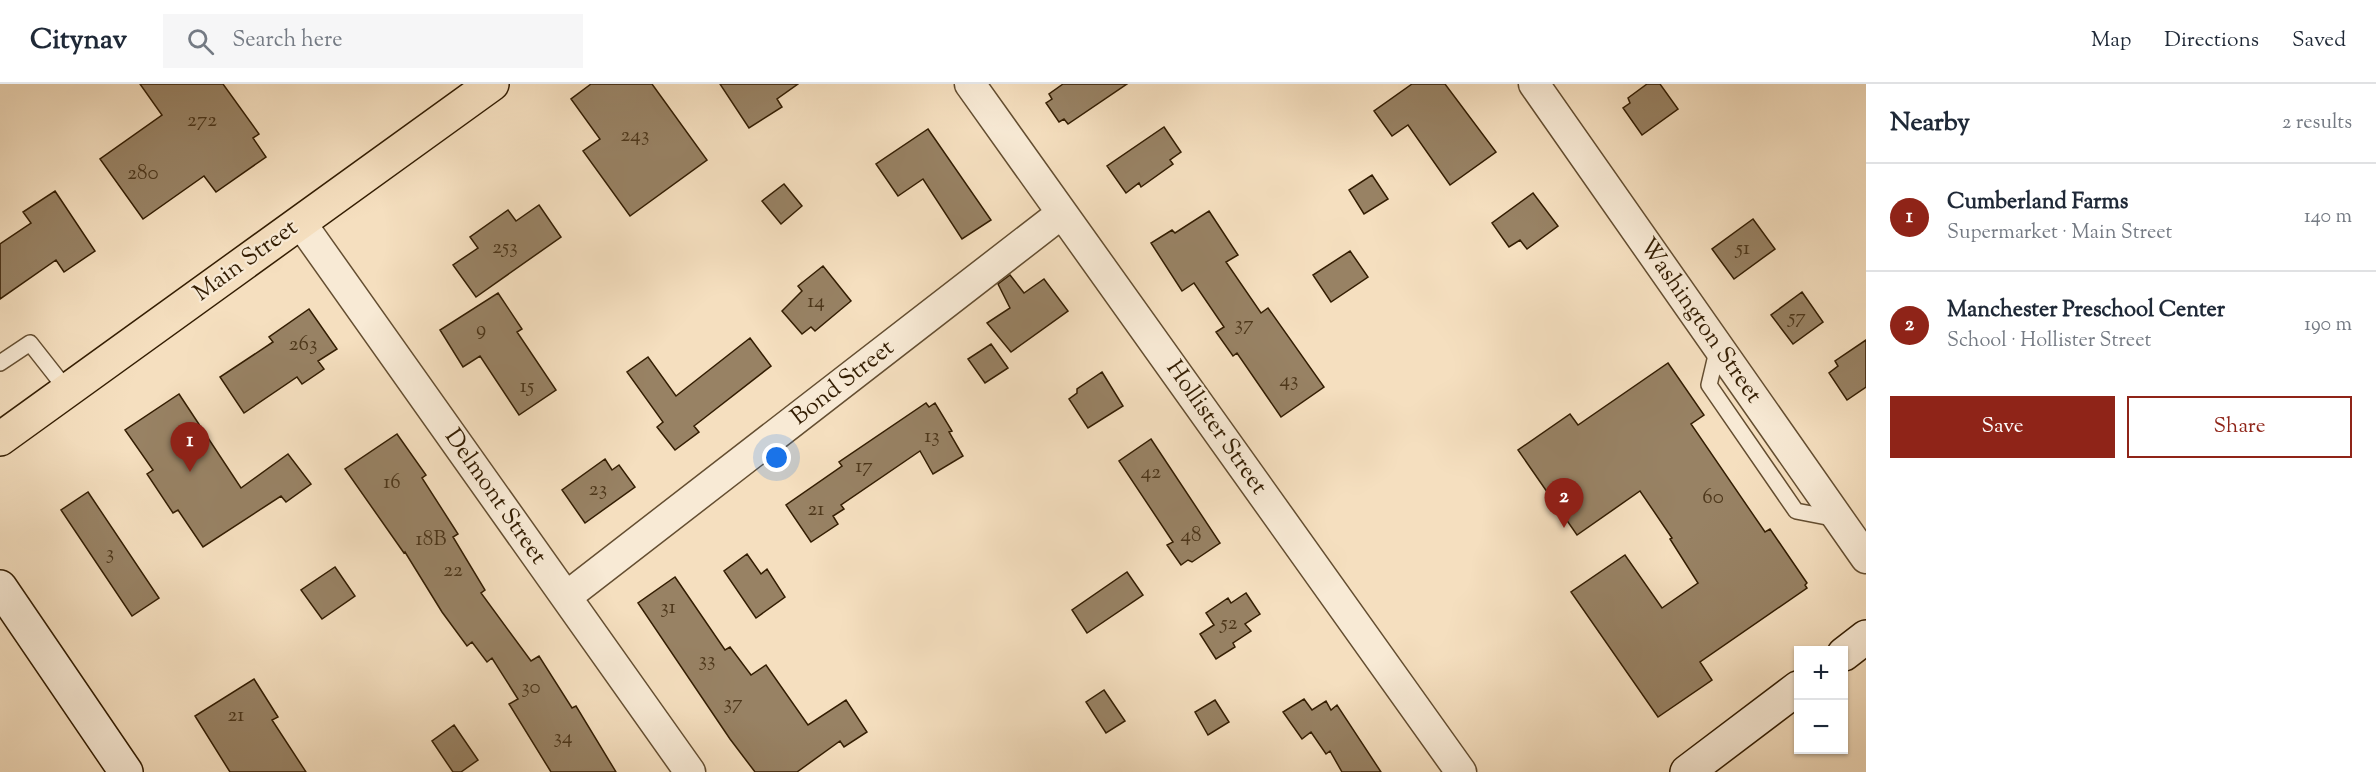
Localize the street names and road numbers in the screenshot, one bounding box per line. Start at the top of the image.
street label: Main Street [187,212,305,310]
street label: Washington Street [1630,231,1770,411]
street label: Bond Street [784,332,902,434]
street label: Hollister Street [1157,354,1275,502]
street label: Delmont Street [436,422,554,572]

